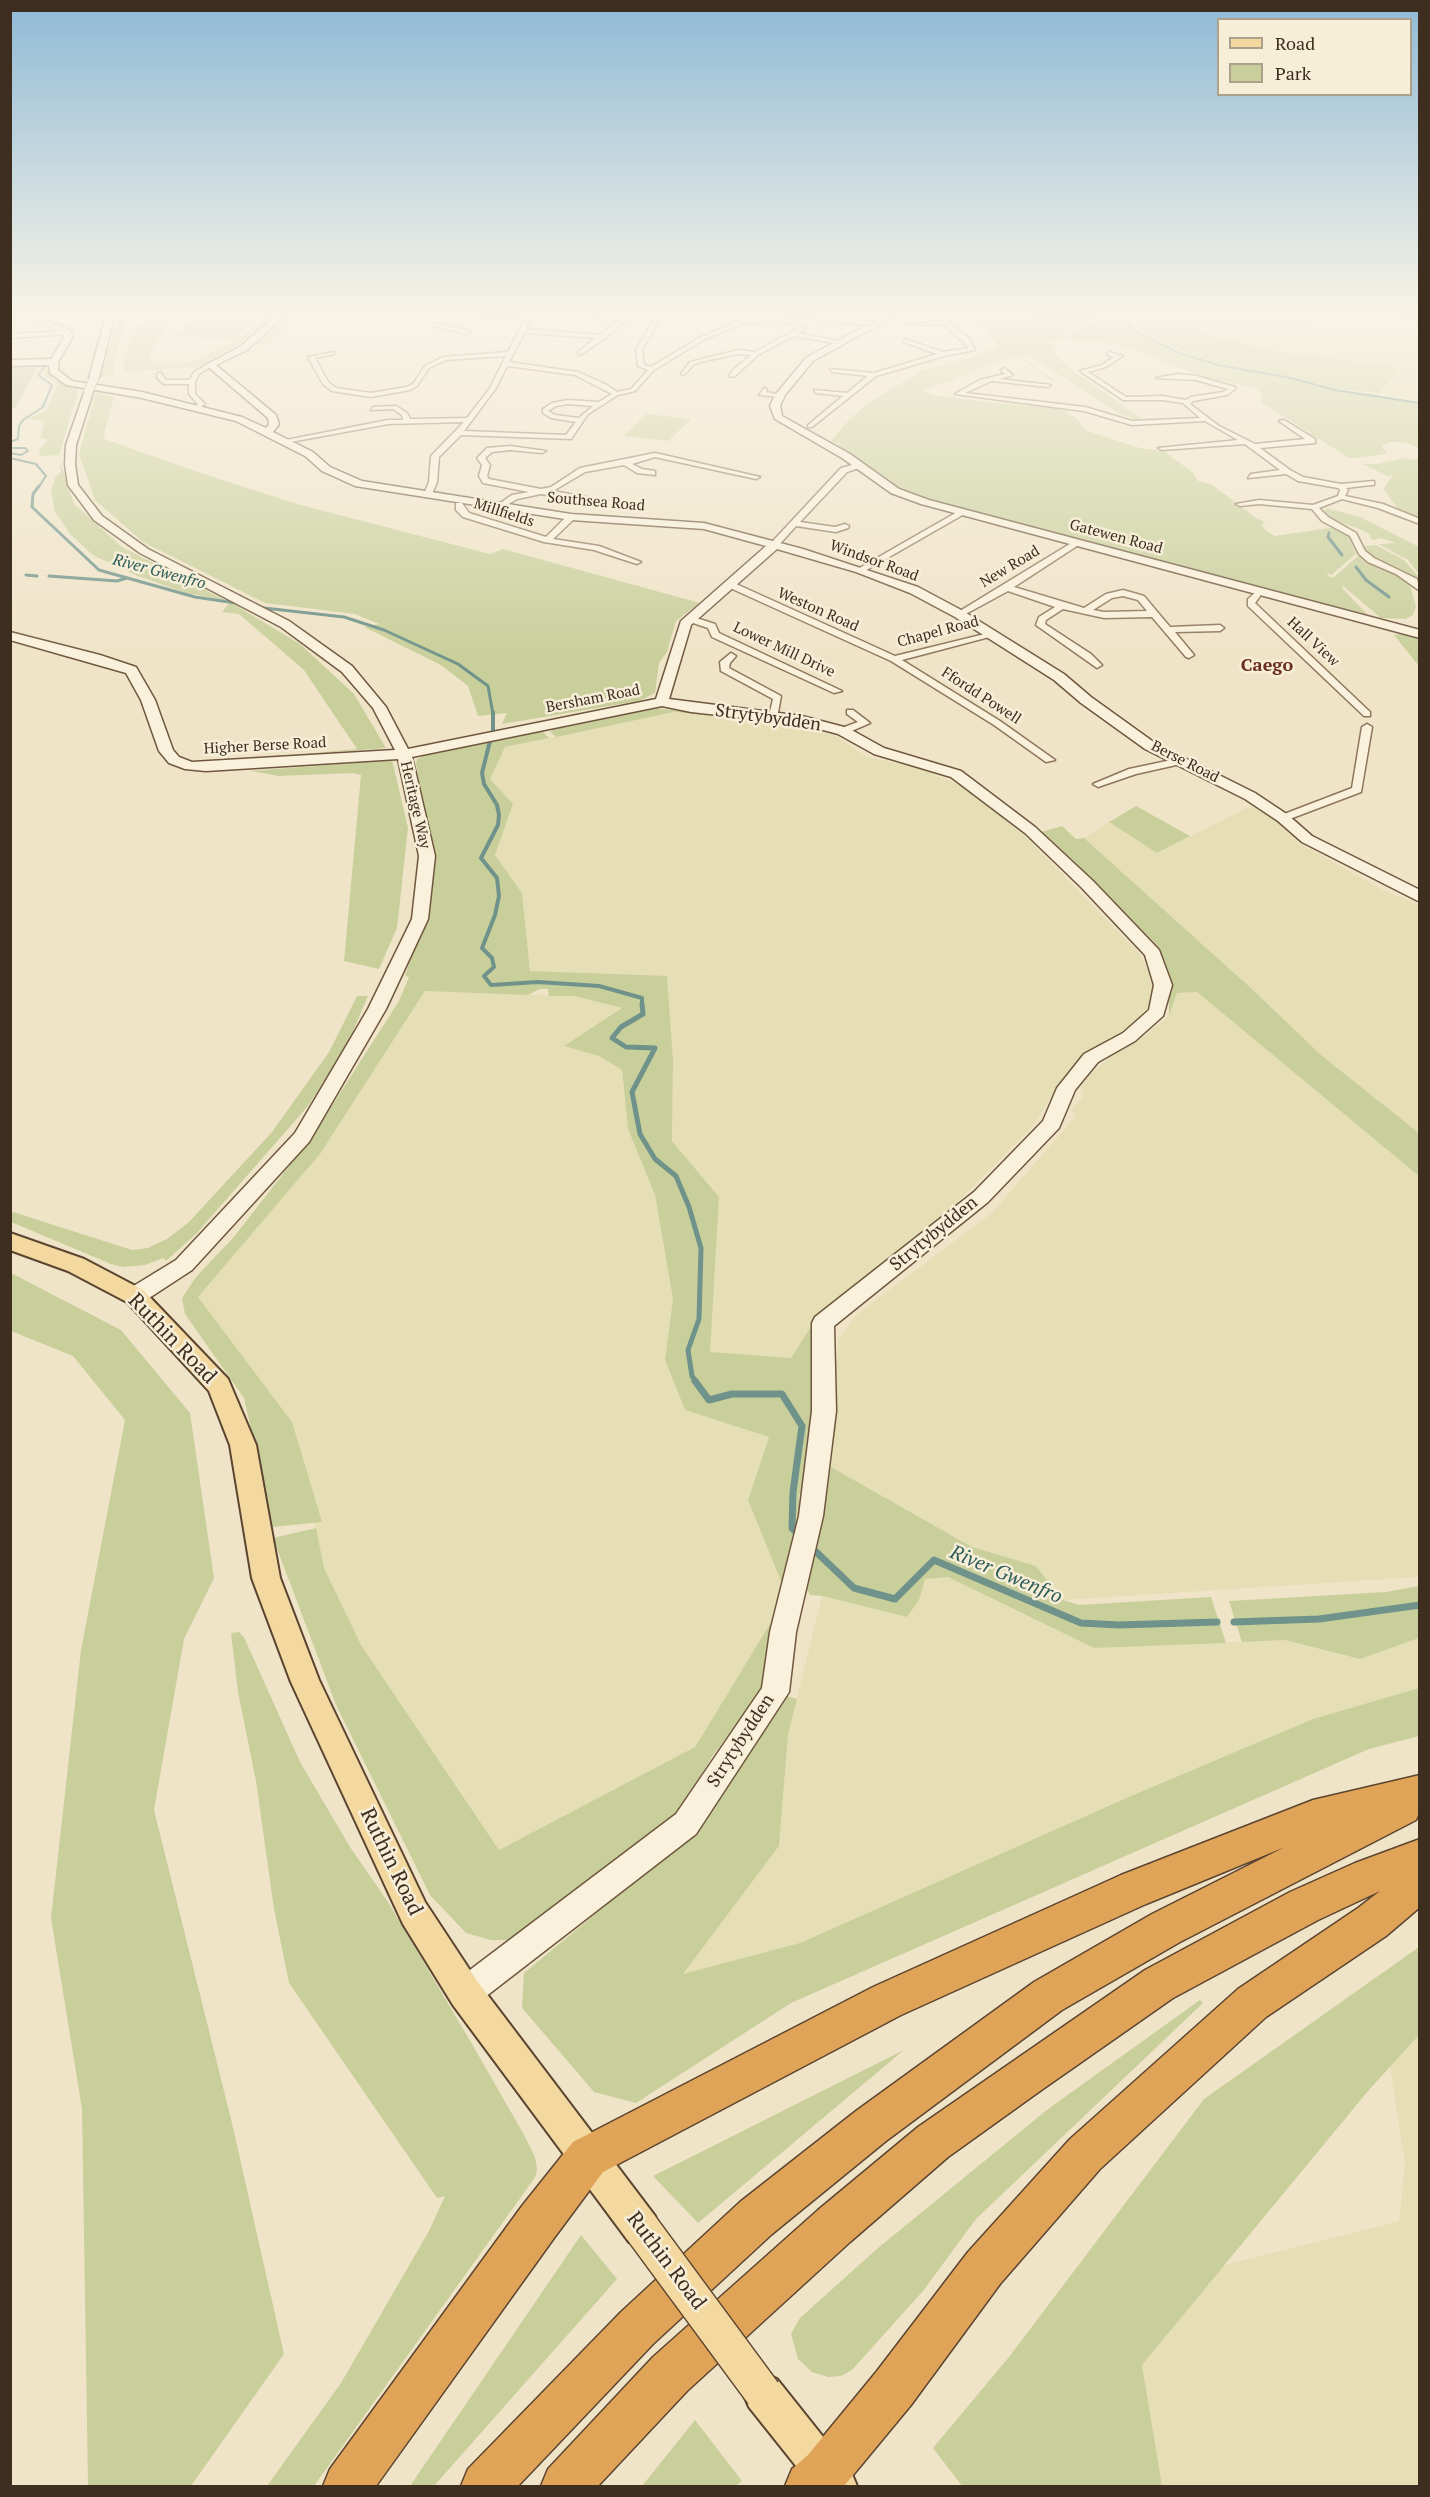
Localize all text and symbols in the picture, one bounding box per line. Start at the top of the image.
legend [1217,18,1412,96]
text: Road [1275,31,1315,55]
text: Park [1275,61,1311,85]
street label: Southsea Road [546,489,646,515]
street label: Millfields [472,495,536,531]
street label: Gatewen Road [1068,516,1164,558]
street label: Windsor Road [827,537,921,585]
street label: New Road [977,542,1043,592]
water label: River Gwenfro [110,550,208,594]
street label: Weston Road [775,584,861,636]
street label: Chapel Road [895,612,981,652]
street label: Hall View [1283,613,1343,671]
street label: Lower Mill Drive [730,619,838,681]
district label: Caego [1241,655,1293,677]
street label: Ffordd Powell [938,664,1024,728]
street label: Bersham Road [544,681,642,717]
street label: Strytybydden [714,700,822,736]
street label: Higher Berse Road [203,734,327,758]
street label: Berse Road [1148,737,1222,787]
street label: Heritage Way [396,760,434,850]
street label: Strytybydden [886,1192,982,1276]
street label: Ruthin Road [123,1288,221,1390]
water label: River Gwenfro [946,1541,1066,1609]
street label: Strytybydden [703,1690,779,1792]
street label: Ruthin Road [354,1804,428,1920]
street label: Ruthin Road [621,2207,711,2315]

